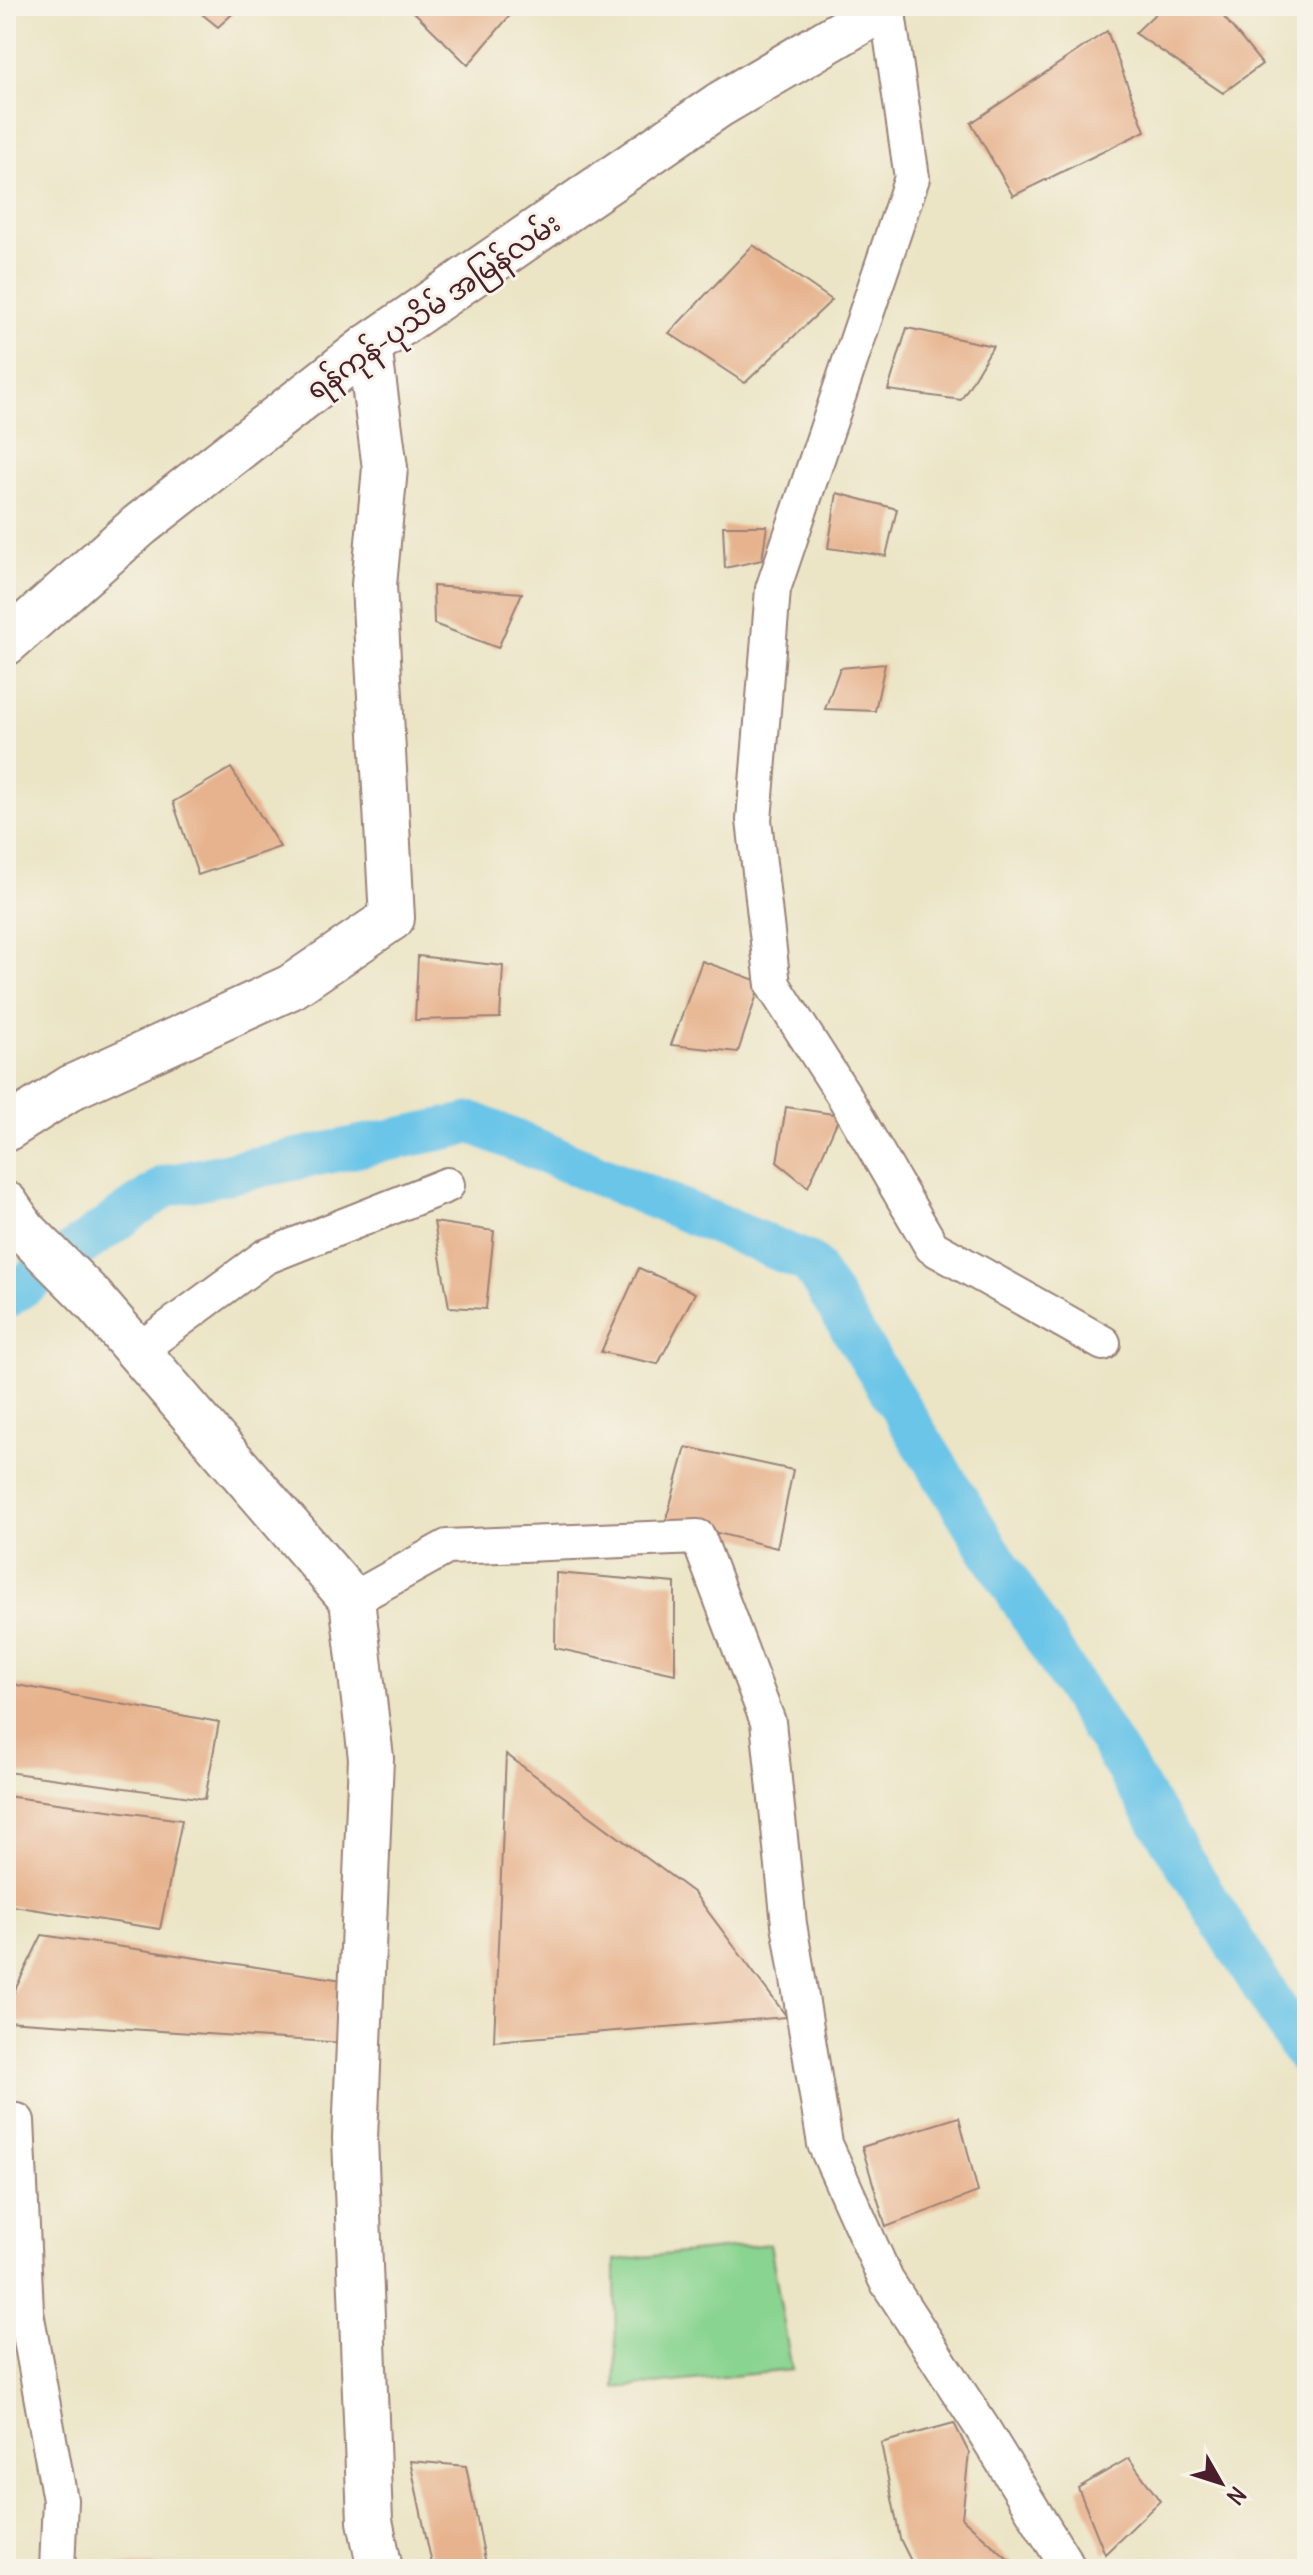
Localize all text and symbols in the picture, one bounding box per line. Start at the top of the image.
street label: ရန်ကုန်-ပုသိမ် အမြန်လမ်း [299,205,570,411]
north arrow [1181,2443,1261,2523]
text: N [1221,2481,1252,2510]

